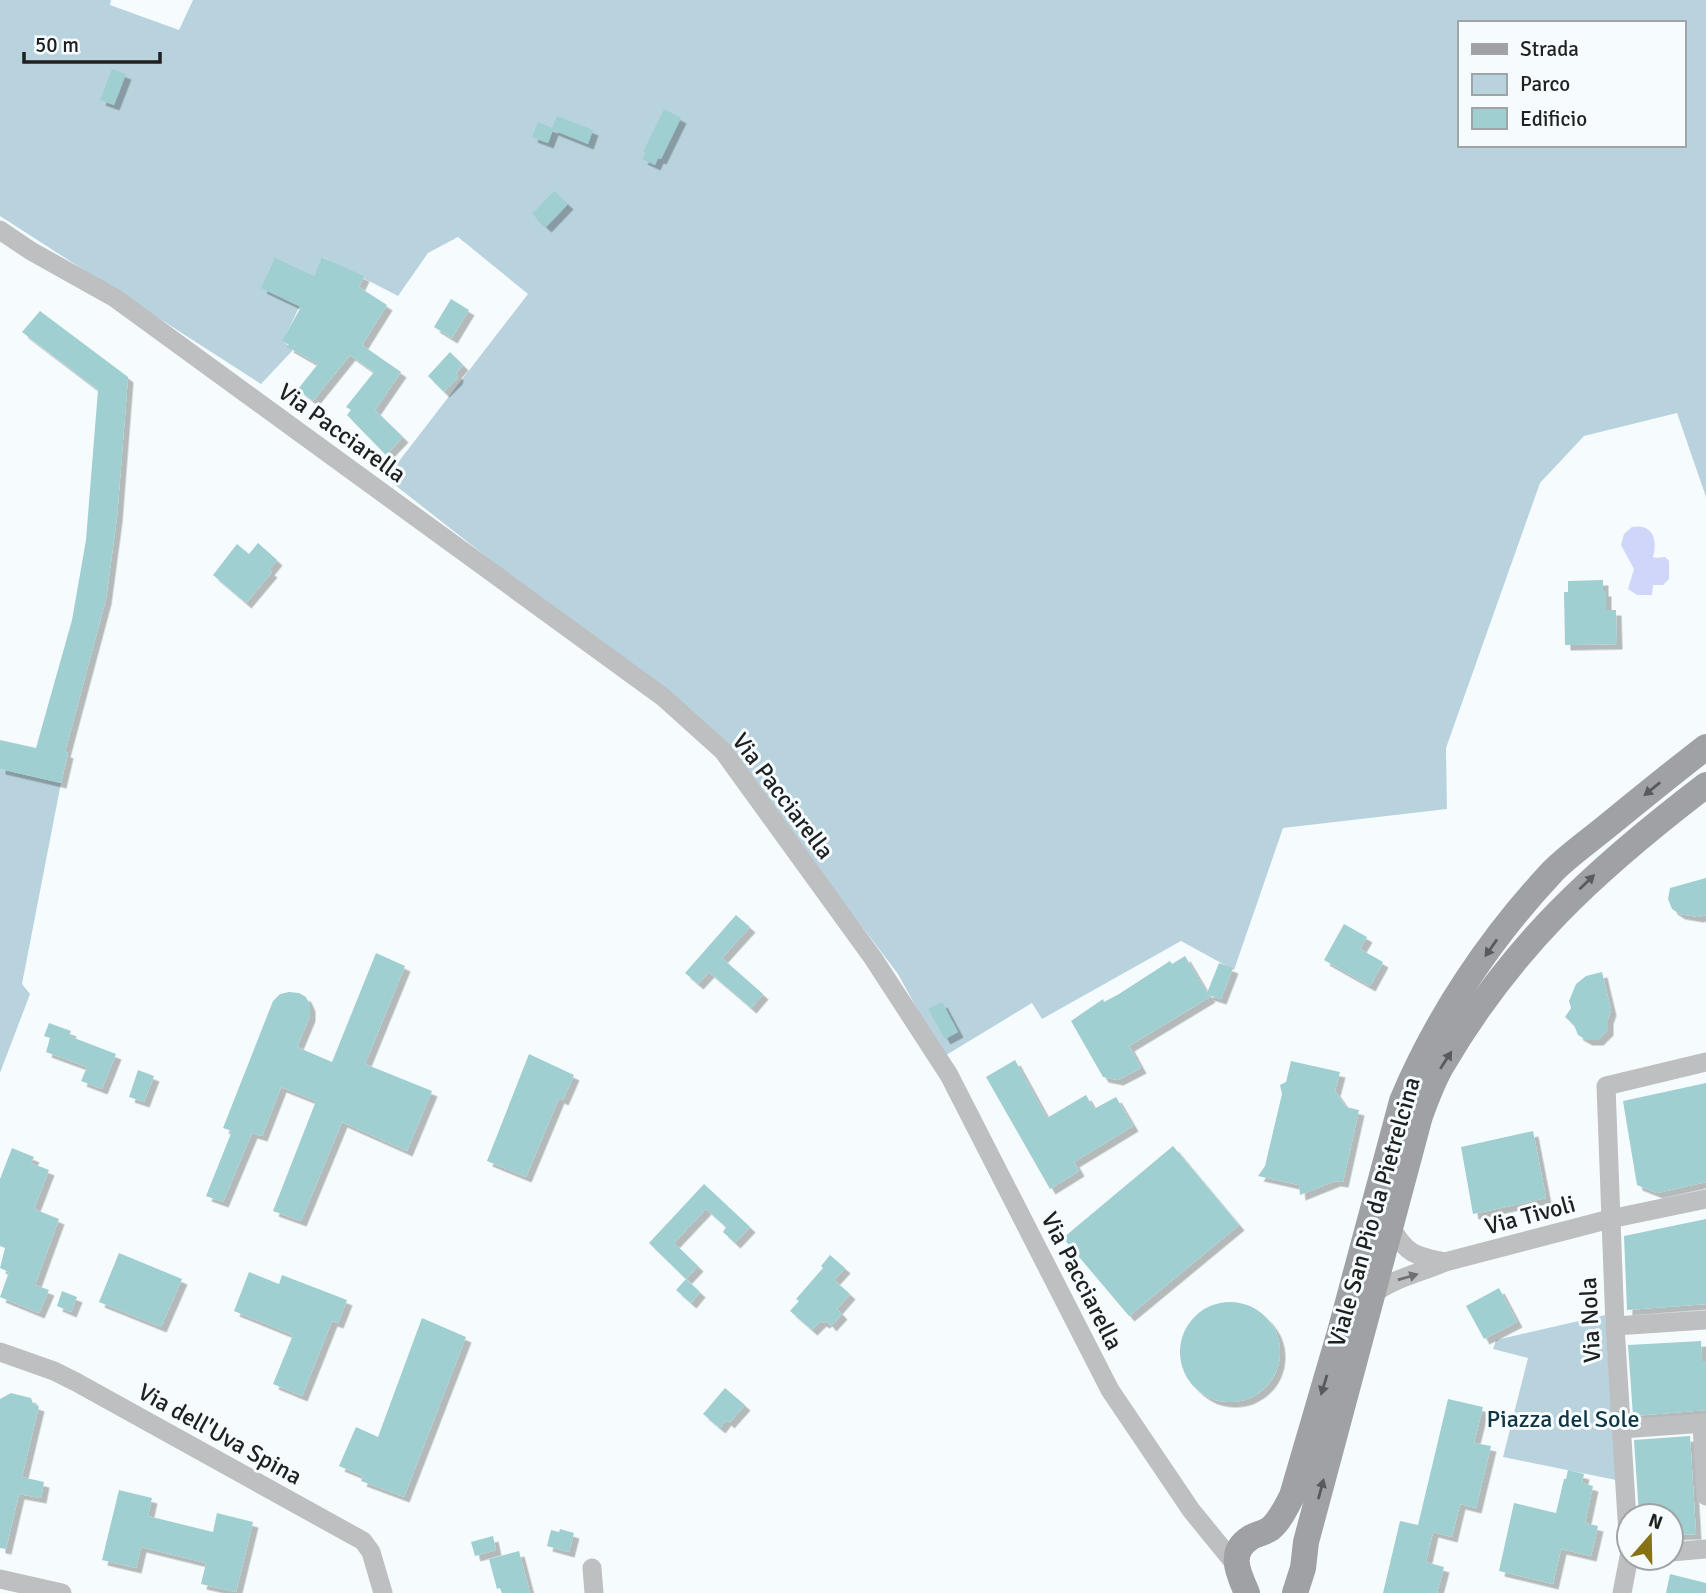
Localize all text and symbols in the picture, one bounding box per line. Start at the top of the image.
scale bar [24,21,161,65]
legend [1458,21,1685,147]
text: 50 m [35,32,79,58]
text: Strada [1520,36,1579,62]
text: Parco [1520,71,1570,97]
text: Edificio [1520,106,1587,132]
street label: Via Pacciarella [272,377,412,489]
street label: Via Pacciarella [726,727,840,865]
one-way arrow [1644,782,1662,797]
one-way arrow [1578,875,1595,891]
one-way arrow [1484,939,1498,957]
one-way arrow [1439,1050,1452,1069]
street label: Viale San Pio da Pietrelcina [1321,1074,1427,1350]
street label: Via Tivoli [1482,1189,1578,1241]
street label: Via Pacciarella [1034,1207,1130,1355]
one-way arrow [1398,1271,1419,1281]
street label: Via Nola [1573,1276,1607,1364]
one-way arrow [1318,1375,1328,1396]
street label: Via dell'Uva Spina [133,1377,307,1491]
park label: Piazza del Sole [1487,1404,1639,1434]
one-way arrow [1316,1478,1326,1499]
north arrow [1615,1502,1685,1572]
text: N [1645,1508,1666,1536]

